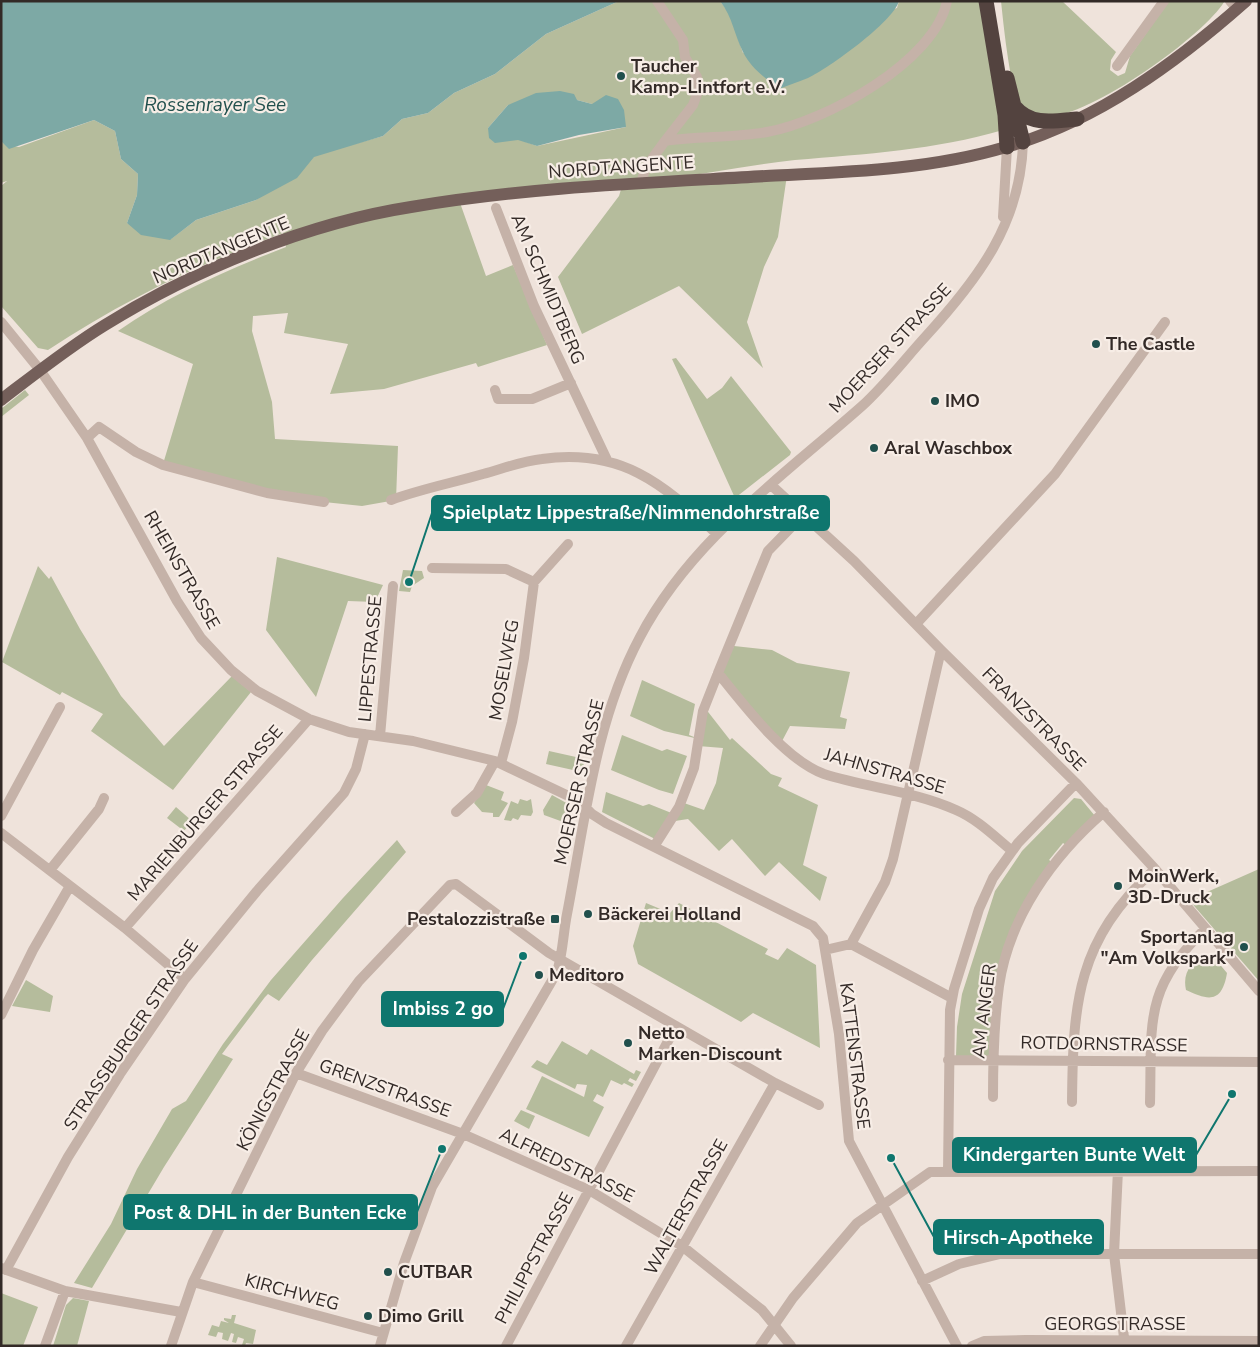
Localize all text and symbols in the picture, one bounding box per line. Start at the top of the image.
place label: Taucher Kamp-Lintfort e.V. [631,54,785,99]
marker: Taucher Kamp-Lintfort e.V. [615,70,627,82]
water label: Rossenrayer See [144,92,286,118]
street label: NORDTANGENTE [547,150,695,184]
street label: NORDTANGENTE [149,210,293,290]
street label: AM SCHMIDTBERG [505,210,591,368]
street label: MOERSER STRASSE [824,278,956,418]
place label: The Castle [1106,332,1195,356]
marker: The Castle [1090,338,1102,350]
place label: IMO [945,389,980,413]
marker: IMO [929,395,941,407]
place label: Aral Waschbox [884,436,1012,460]
marker: Aral Waschbox [868,442,880,454]
callout: Spielplatz Lippestraße/Nimmendohrstraße [432,496,829,530]
text: Spielplatz Lippestraße/Nimmendohrstraße [442,500,820,526]
street label: RHEINSTRASSE [138,506,226,634]
street label: LIPPESTRASSE [353,595,387,723]
street label: MOSELWEG [483,618,525,722]
street label: FRANZSTRASSE [977,662,1091,776]
street label: MOERSER STRASSE [548,697,610,867]
street label: MARIENBURGER STRASSE [122,720,288,906]
street label: JAHNSTRASSE [821,742,948,800]
place label: MoinWerk, 3D-Druck [1128,864,1219,909]
marker: MoinWerk, 3D-Druck [1112,880,1124,892]
place label: Bäckerei Holland [598,902,741,926]
place label: Pestalozzistraße [407,907,545,931]
marker: Bäckerei Holland [582,908,594,920]
marker: Pestalozzistraße [549,913,561,925]
place label: Sportanlag "Am Volkspark" [1100,925,1234,970]
street label: STRASSBURGER STRASSE [58,935,204,1135]
marker: Sportanlag "Am Volkspark" [1238,941,1250,953]
street label: AM ANGER [966,962,1002,1060]
place label: Meditoro [549,963,624,987]
marker: Meditoro [533,969,545,981]
street label: KATTENSTRASSE [834,981,876,1131]
callout: Imbiss 2 go [382,992,503,1026]
text: Imbiss 2 go [393,996,493,1022]
place label: Netto Marken-Discount [638,1021,782,1066]
street label: KÖNIGSTRASSE [231,1025,315,1155]
street label: ROTDORNSTRASSE [1020,1031,1188,1057]
marker: Netto Marken-Discount [622,1037,634,1049]
street label: GRENZSTRASSE [316,1053,454,1123]
street label: ALFREDSTRASSE [495,1122,639,1208]
street label: WALTERSTRASSE [639,1135,733,1279]
callout: Kindergarten Bunte Welt [953,1138,1196,1172]
text: Kindergarten Bunte Welt [963,1142,1186,1168]
street label: PHILIPPSTRASSE [489,1188,579,1328]
callout: Post & DHL in der Bunten Ecke [124,1195,417,1229]
text: Post & DHL in der Bunten Ecke [133,1200,407,1226]
callout: Hirsch-Apotheke [934,1220,1103,1254]
text: Hirsch-Apotheke [943,1225,1093,1251]
place label: CUTBAR [398,1260,473,1284]
marker: CUTBAR [382,1266,394,1278]
street label: KIRCHWEG [242,1268,342,1316]
place label: Dimo Grill [378,1304,464,1328]
marker: Dimo Grill [362,1310,374,1322]
street label: GEORGSTRASSE [1044,1312,1186,1336]

